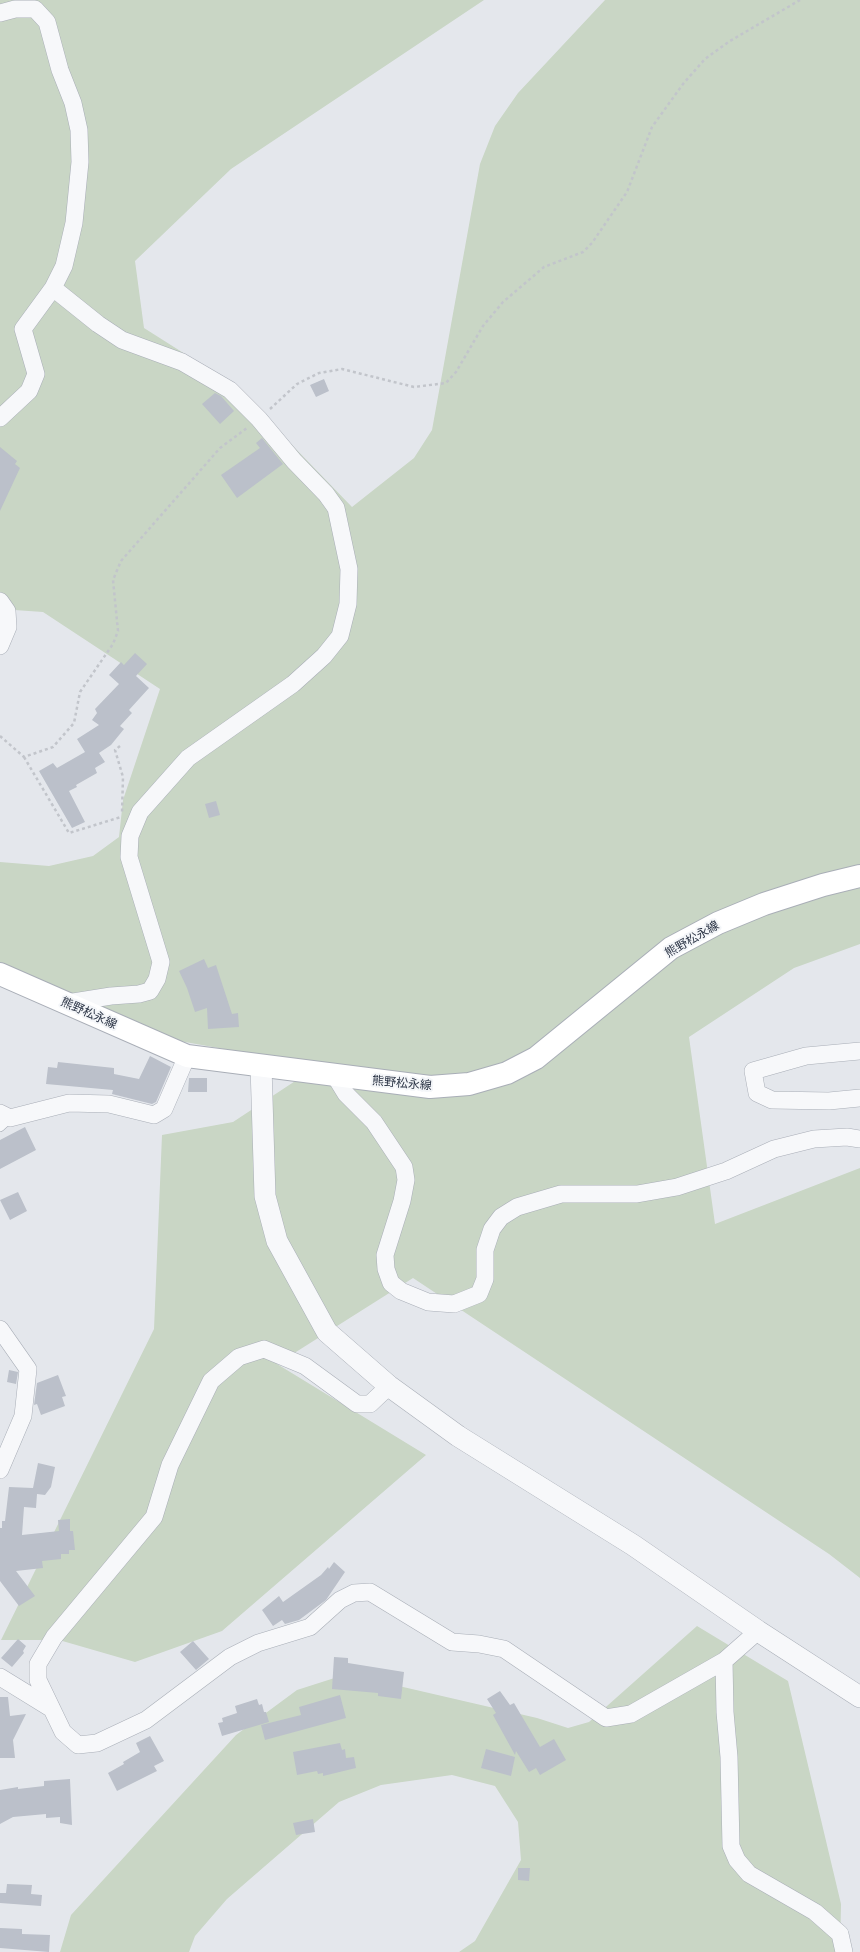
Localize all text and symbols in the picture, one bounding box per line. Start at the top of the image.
street label: 熊野松永線 [662,918,722,960]
street label: 熊野松永線 [59,994,119,1032]
street label: 熊野松永線 [371,1073,433,1093]

